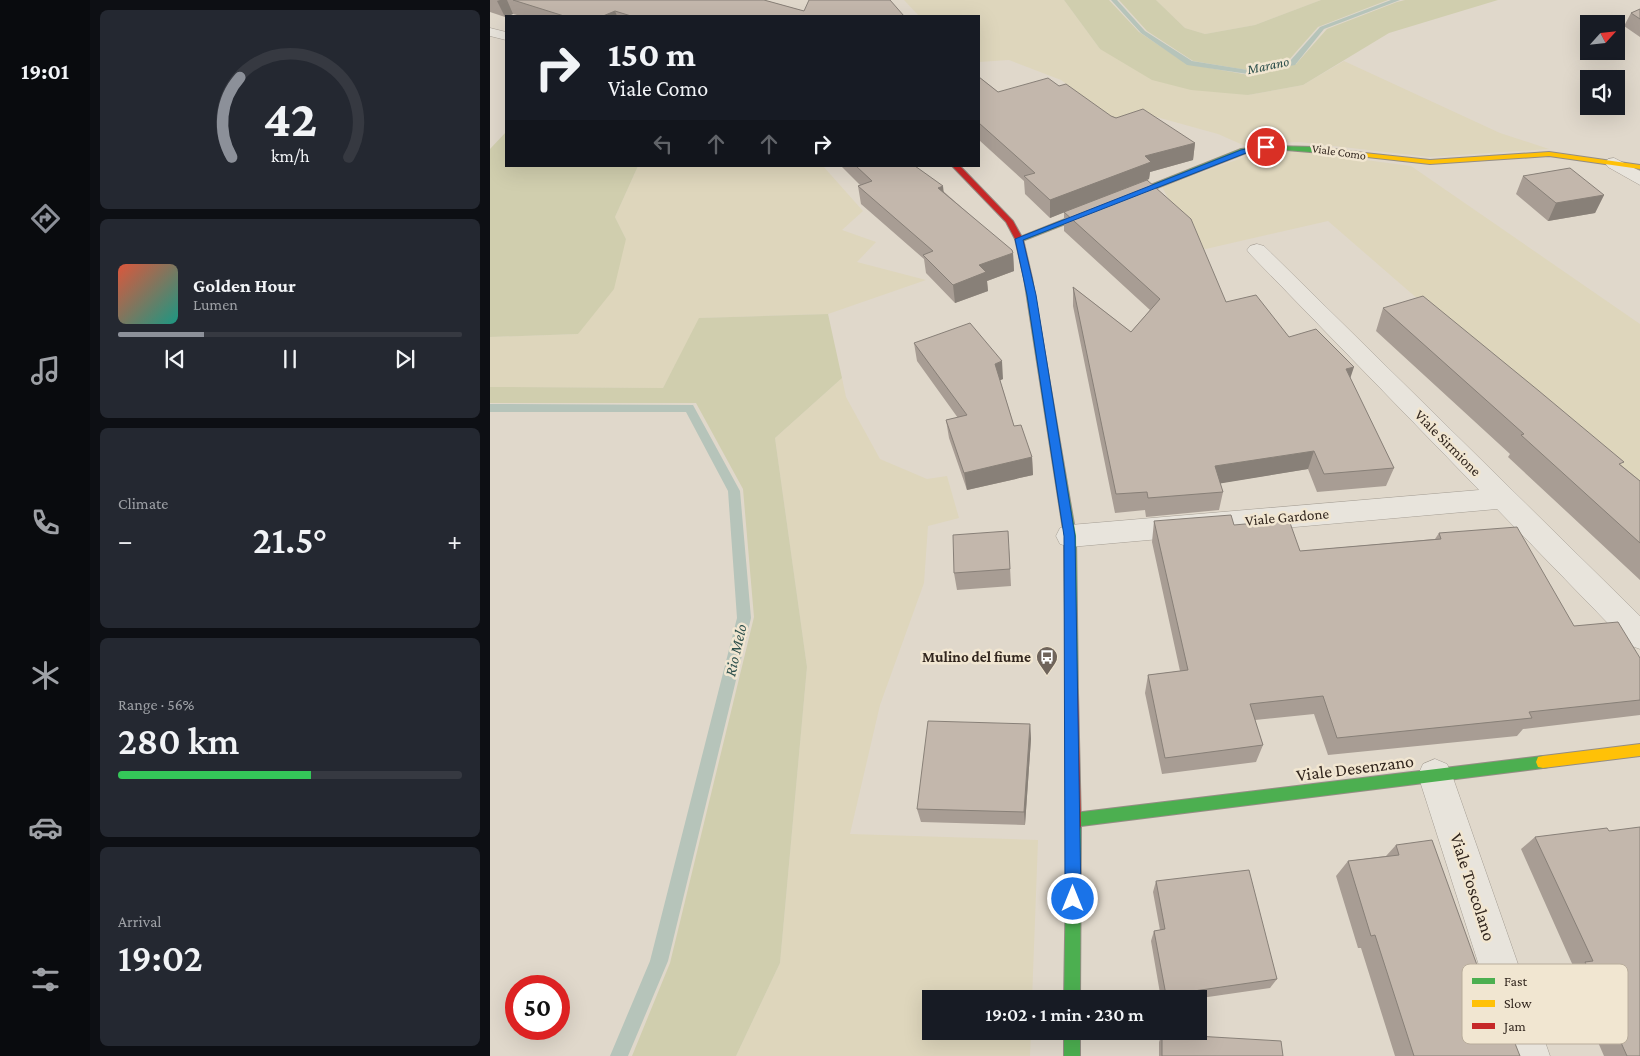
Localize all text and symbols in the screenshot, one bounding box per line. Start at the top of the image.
north arrow [1580,15,1625,60]
map controls [1580,15,1625,115]
icon: right [525,35,590,100]
text: 150 m [608,35,696,74]
water label: Marano [1245,53,1290,77]
text: 19:01 [21,59,69,84]
button: sound [1580,70,1625,115]
text: Viale Como [608,76,708,101]
text: 42 [263,89,317,147]
pin [1245,126,1287,168]
icon: left [649,130,677,158]
icon: ahead [702,130,730,158]
icon: ahead [755,130,783,158]
icon: right [808,130,836,158]
icon: arrive [1252,133,1280,161]
street label: Viale Como [1311,141,1367,163]
text: km/h [271,146,310,166]
icon: directions [28,201,63,236]
text: Golden Hour [193,275,296,296]
text: Lumen [193,296,238,313]
icon: previous [161,345,189,373]
icon: pause [276,345,304,373]
icon: next [391,345,419,373]
icon: music [28,353,63,388]
street label: Viale Sirmione [1412,407,1485,480]
text: Climate [118,495,168,512]
icon: phone [28,505,63,540]
street label: Viale Gardone [1244,505,1330,529]
text: 21.5° [253,519,327,561]
text: − [118,525,133,556]
text: + [447,525,462,556]
water label: Rio Melo [721,622,750,678]
bus stop icon: Mulino del fiume [1035,645,1059,676]
place label: Mulino del fiume [922,649,1031,665]
icon: climate [28,658,63,693]
text: Range · 56% [118,696,194,713]
text: 280 km [118,720,239,762]
street label: Viale Desenzano [1295,751,1415,785]
icon: car [28,810,63,845]
street label: Viale Toscolano [1446,831,1500,943]
position arrow [1046,872,1098,924]
text: Arrival [118,913,162,930]
text: 19:02 [118,937,203,979]
icon: filters [28,962,63,997]
legend [1462,964,1628,1044]
text: Fast [1504,973,1528,989]
speed limit sign: 50 [505,975,570,1040]
text: Slow [1504,995,1532,1011]
text: 19:02 · 1 min · 230 m [985,1004,1144,1025]
text: Jam [1502,1018,1526,1034]

